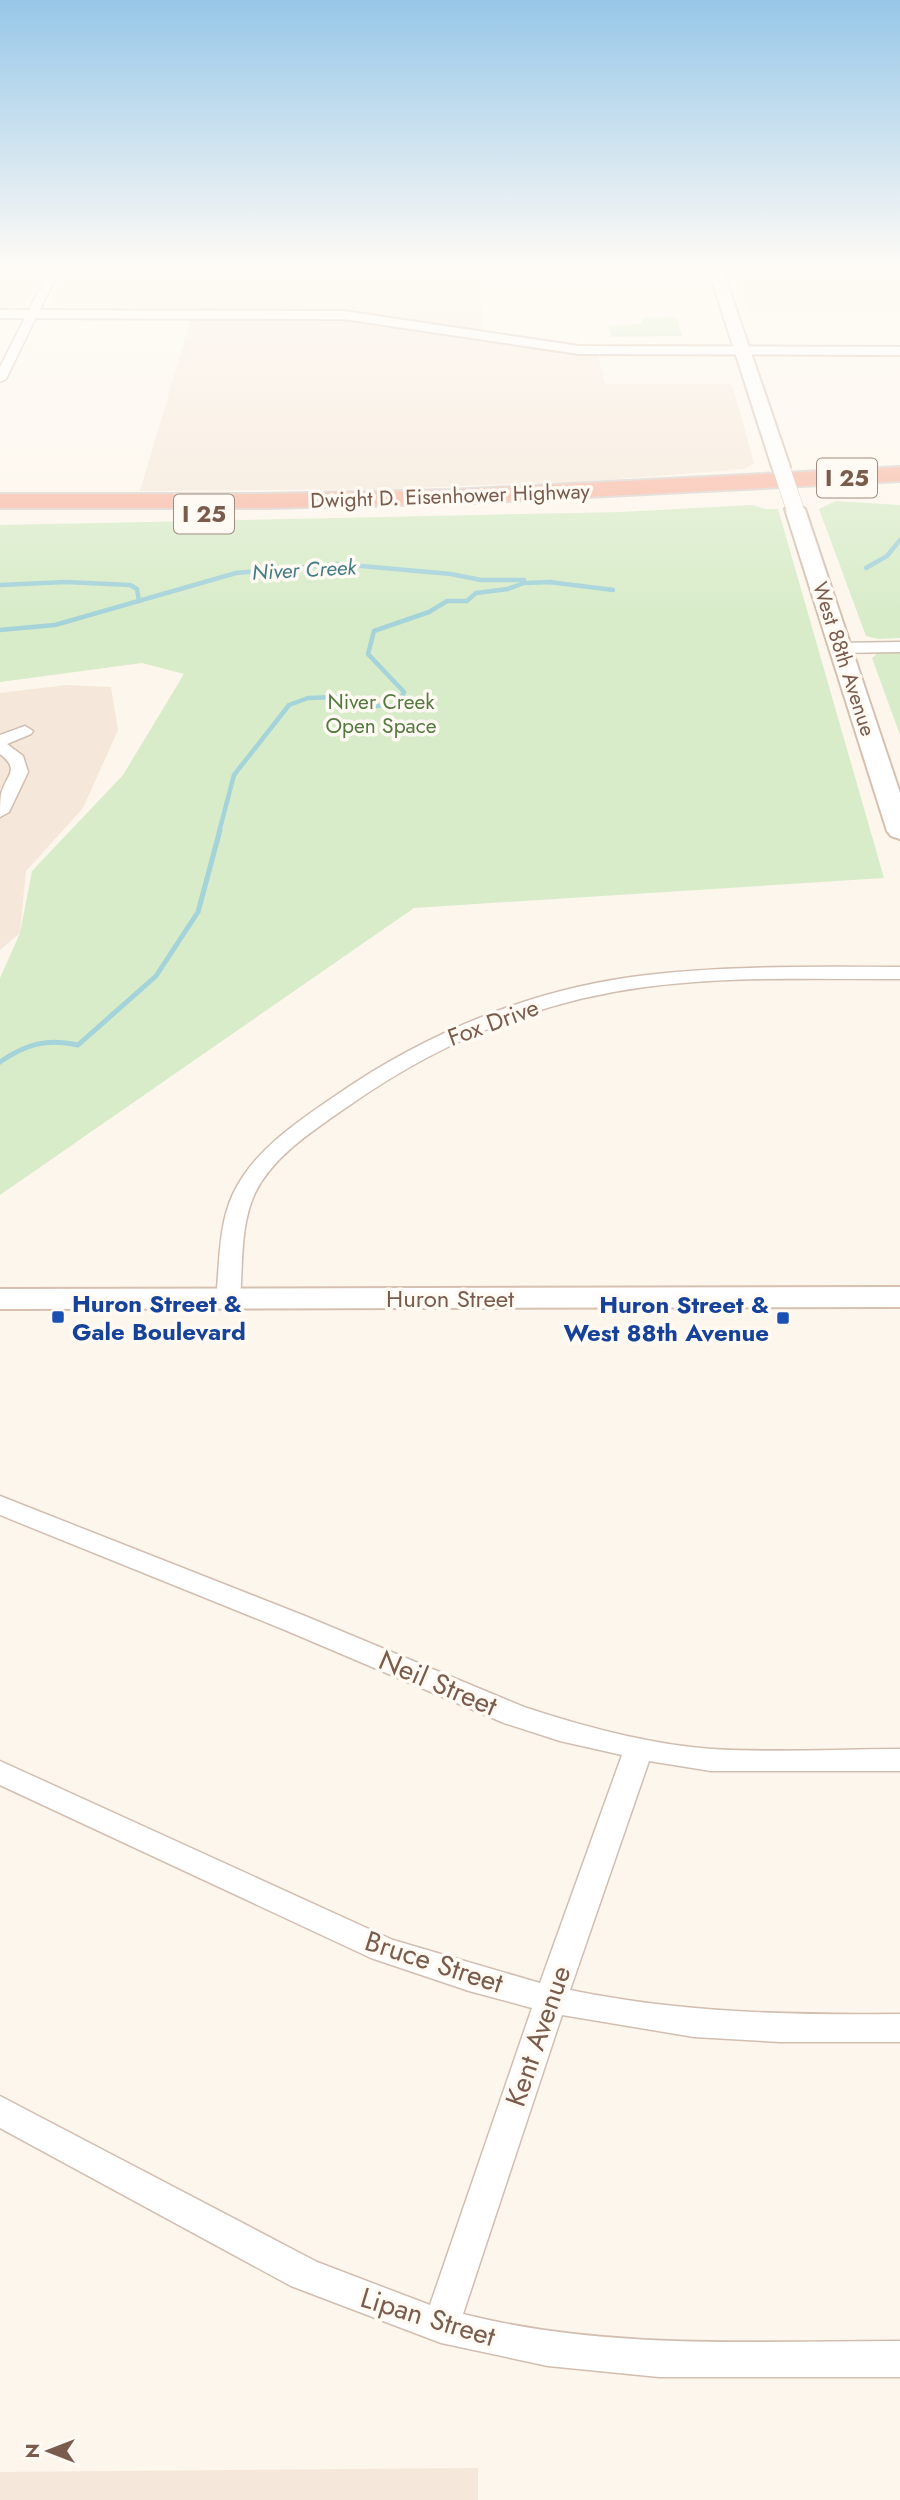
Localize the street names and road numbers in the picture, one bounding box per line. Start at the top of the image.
road number: I 25 [817,458,877,498]
street label: Dwight D. Eisenhower Highway [310,476,591,516]
road number: I 25 [174,494,234,534]
street label: West 88th Avenue [805,578,883,740]
street label: Fox Drive [443,989,543,1055]
street label: Huron Street [386,1281,514,1316]
street label: Neil Street [372,1640,504,1726]
street label: Bruce Street [360,1920,509,2004]
street label: Kent Avenue [495,1960,581,2112]
street label: Lipan Street [355,2277,501,2357]

